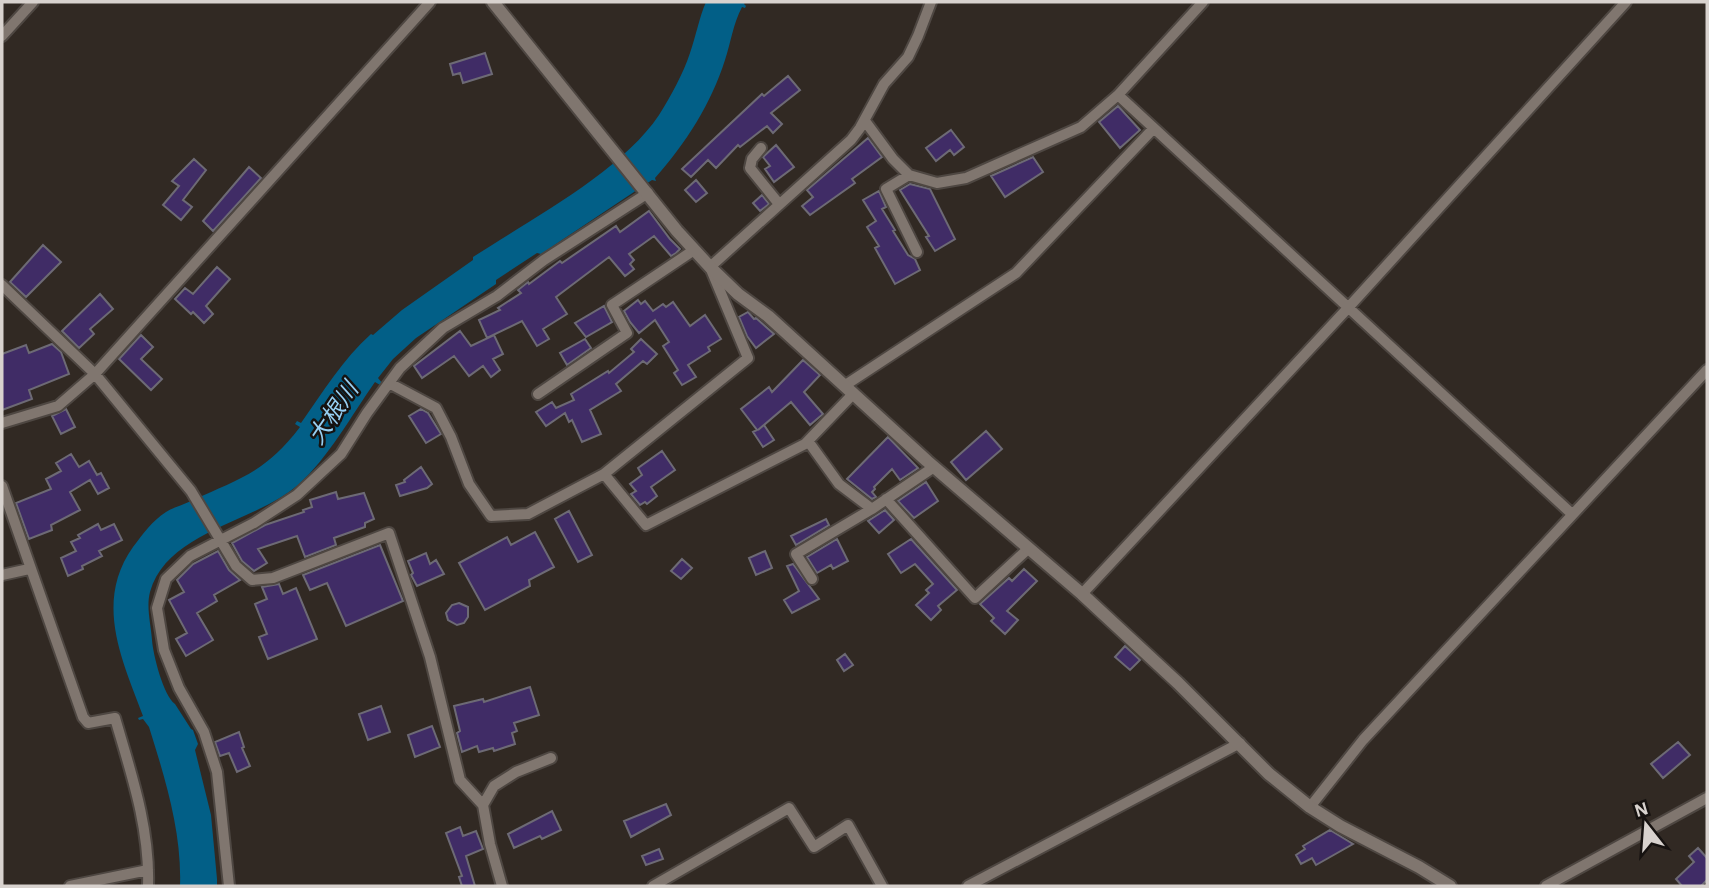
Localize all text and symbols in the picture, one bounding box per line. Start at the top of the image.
water label: 大根川 [304,375,365,449]
north arrow [1611,790,1681,860]
text: N [1632,799,1651,821]

